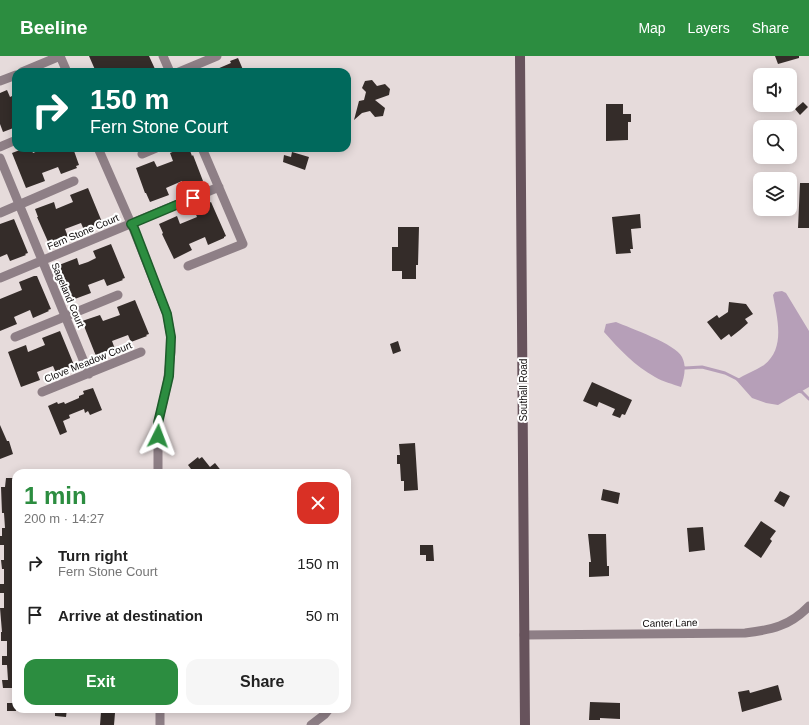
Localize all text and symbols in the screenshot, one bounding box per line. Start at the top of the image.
text: Beeline [20,17,88,38]
text: Map [638,20,666,36]
text: Layers [688,20,730,36]
text: Share [752,20,789,36]
map controls [753,68,797,216]
button: sound [753,68,797,112]
icon: right [24,84,76,136]
text: 150 m [90,84,169,115]
text: Fern Stone Court [90,117,228,137]
button: search [753,120,797,164]
button: layers [753,172,797,216]
pin [176,181,210,215]
icon: arrive [182,187,204,209]
street label: Fern Stone Court [46,212,121,252]
street label: Sageland Court [49,261,87,329]
street label: Clove Meadow Court [43,339,134,385]
street label: Southall Road [518,359,529,421]
position arrow [137,415,179,457]
text: 1 min [24,482,87,509]
button: close [297,482,339,524]
text: 200 m · 14:27 [24,511,104,526]
text: Turn right [58,547,128,564]
icon: right [24,552,46,574]
text: 150 m [297,555,339,572]
text: Fern Stone Court [58,564,158,579]
icon: arrive [24,604,46,626]
text: Arrive at destination [58,607,203,624]
text: 50 m [306,607,339,624]
street label: Canter Lane [642,617,698,629]
button: Exit [24,659,178,705]
button: Share [186,659,339,705]

